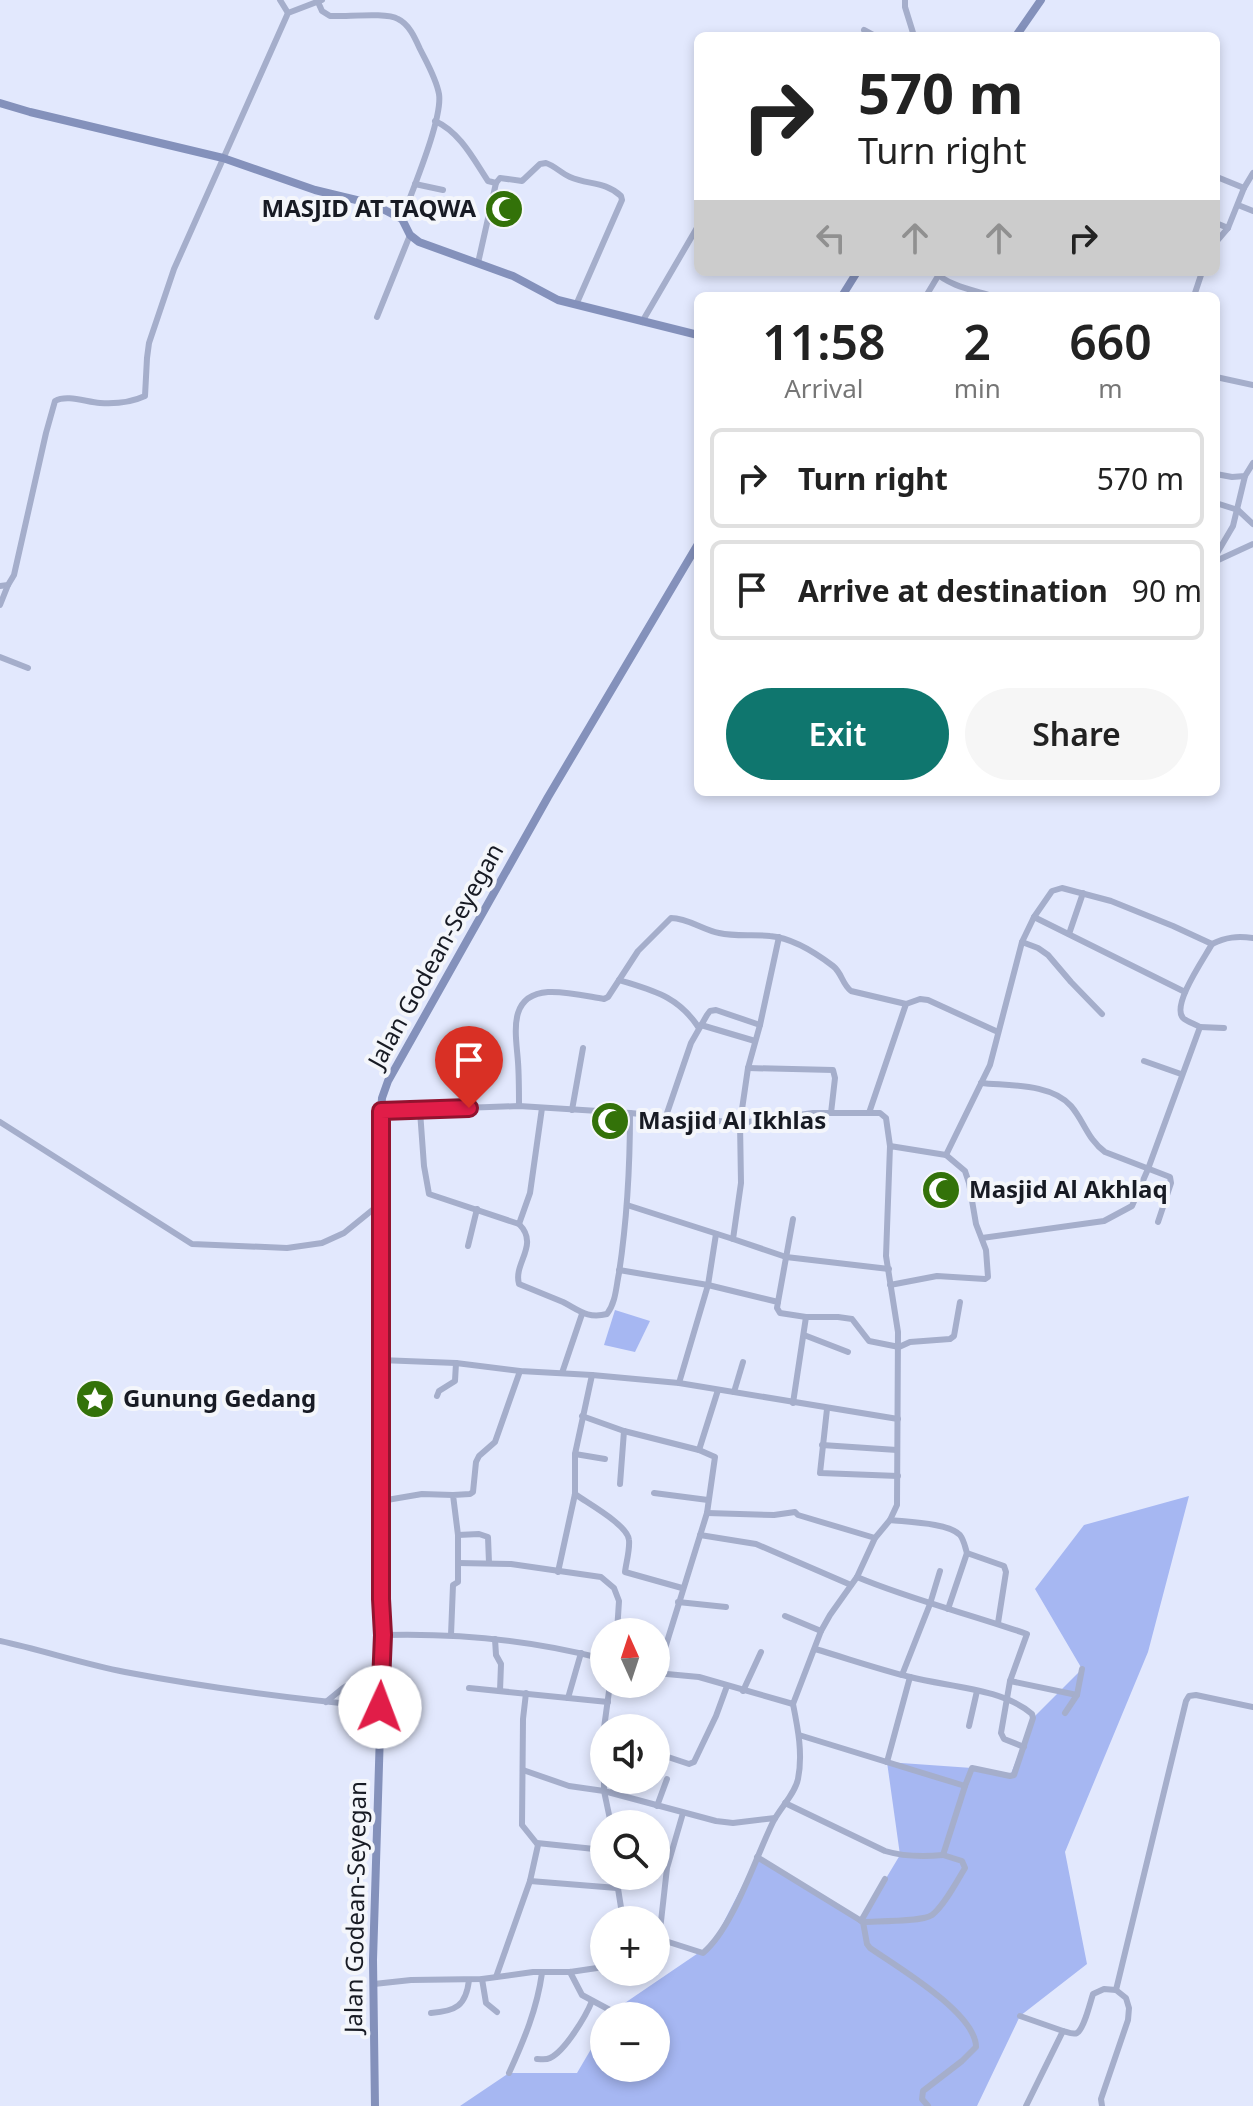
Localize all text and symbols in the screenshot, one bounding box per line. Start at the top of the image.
text: 570 m [858,54,1023,130]
icon: right [726,64,830,168]
text: Turn right [858,126,1026,175]
mosque icon: MASJID AT TAQWA [483,188,525,230]
place label: MASJID AT TAQWA [262,191,476,224]
icon: left [809,216,853,260]
icon: ahead [893,216,937,260]
icon: ahead [977,216,1021,260]
icon: right [1061,216,1105,260]
text: 11:58 [762,309,885,374]
text: 2 [964,309,991,374]
text: 660 [1069,309,1152,374]
text: Arrival [784,370,864,406]
text: min [954,370,1001,406]
text: m [1098,370,1123,406]
icon: right [730,456,774,500]
text: Turn right [798,458,948,499]
text: 570 m [1097,458,1184,499]
icon: arrive [730,568,774,612]
text: Arrive at destination [798,570,1108,611]
text: 90 m [1132,570,1202,611]
button: Exit [726,688,949,780]
button: Share [965,688,1188,780]
street label: Jalan Godean-Seyegan [358,837,510,1075]
pin [435,1026,503,1108]
icon: arrive [447,1038,491,1082]
mosque icon: Masjid Al Ikhlas [589,1100,631,1142]
place label: Masjid Al Ikhlas [638,1103,826,1136]
mosque icon: Masjid Al Akhlaq [920,1169,962,1211]
place label: Masjid Al Akhlaq [969,1172,1168,1205]
place icon: Gunung Gedang [74,1378,116,1420]
place label: Gunung Gedang [123,1381,316,1414]
north arrow [590,1618,670,1698]
map controls [590,1618,670,2082]
position arrow [338,1665,422,1749]
button: sound [590,1714,670,1794]
street label: Jalan Godean-Seyegan [336,1781,373,2035]
button: search [590,1810,670,1890]
button: + [590,1906,670,1986]
button: − [590,2002,670,2082]

